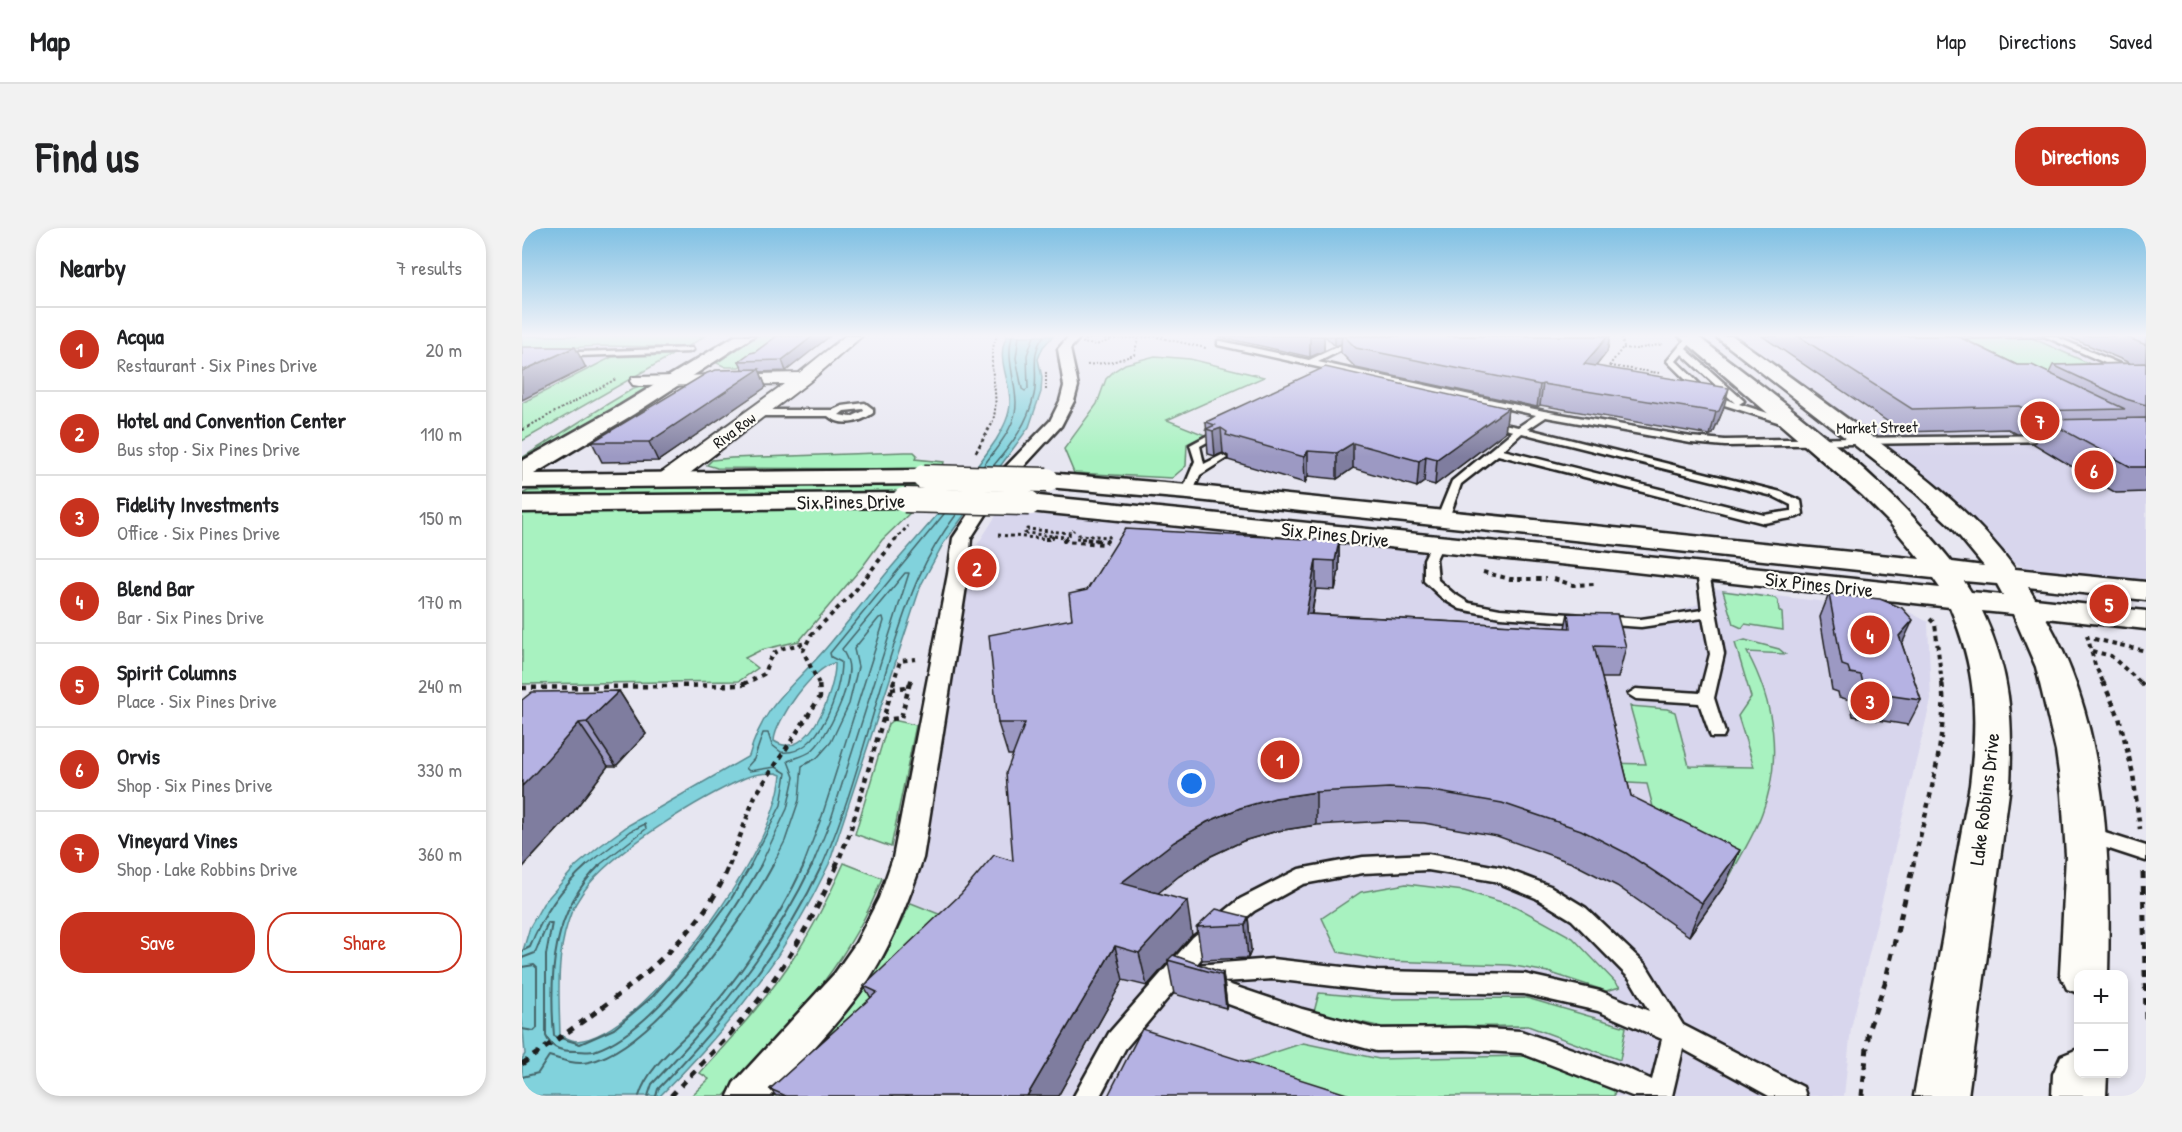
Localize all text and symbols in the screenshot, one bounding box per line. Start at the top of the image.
text: Map [30,22,70,60]
text: Map [1936,27,1966,56]
text: Directions [1999,27,2076,56]
text: Saved [2109,27,2152,56]
button: Directions [2015,127,2146,186]
text: Find us [36,128,139,185]
text: Nearby [60,250,126,285]
text: 7 results [396,254,462,281]
text: Acqua [117,321,164,351]
text: 1 [76,336,83,363]
text: 20 m [425,336,462,363]
text: Restaurant · Six Pines Drive [117,351,317,378]
pin: 7 [2020,398,2060,444]
text: Hotel and Convention Center [117,405,346,435]
street label: Riva Row [708,407,760,453]
street label: Market Street [1836,415,1918,439]
text: 2 [75,420,84,447]
text: 110 m [420,420,462,447]
text: Bus stop · Six Pines Drive [117,435,300,462]
pin: 6 [2074,448,2114,492]
street label: Six Pines Drive [797,487,905,515]
text: Fidelity Investments [117,489,279,519]
text: 3 [75,504,84,531]
text: 150 m [419,504,462,531]
street label: Six Pines Drive [1280,515,1390,553]
text: Office · Six Pines Drive [117,519,280,546]
pin: 2 [958,546,996,590]
street label: Six Pines Drive [1764,565,1874,603]
text: Blend Bar [117,573,195,603]
pin: 5 [2090,582,2128,626]
text: 4 [76,588,83,615]
text: 170 m [418,588,462,615]
text: Bar · Six Pines Drive [117,603,264,630]
pin: 4 [1850,612,1890,658]
text: Spirit Columns [117,657,236,687]
text: 5 [75,672,84,699]
text: 240 m [418,672,462,699]
pin: 3 [1850,678,1890,724]
text: Place · Six Pines Drive [117,687,277,714]
street label: Lake Robbins Drive [1962,731,2006,867]
pin: 1 [1260,738,1299,782]
text: Orvis [117,741,160,771]
text: 6 [76,756,83,783]
text: 330 m [417,756,462,783]
your location [1177,769,1206,798]
text: Shop · Six Pines Drive [117,771,273,798]
text: Vineyard Vines [117,825,238,855]
text: 7 [75,840,84,867]
text: 360 m [418,840,462,867]
text: Shop · Lake Robbins Drive [117,855,298,882]
button: Save [60,912,255,973]
button: Share [267,912,462,973]
map controls [2074,970,2128,1078]
button: + [2074,970,2128,1024]
button: − [2074,1024,2128,1078]

